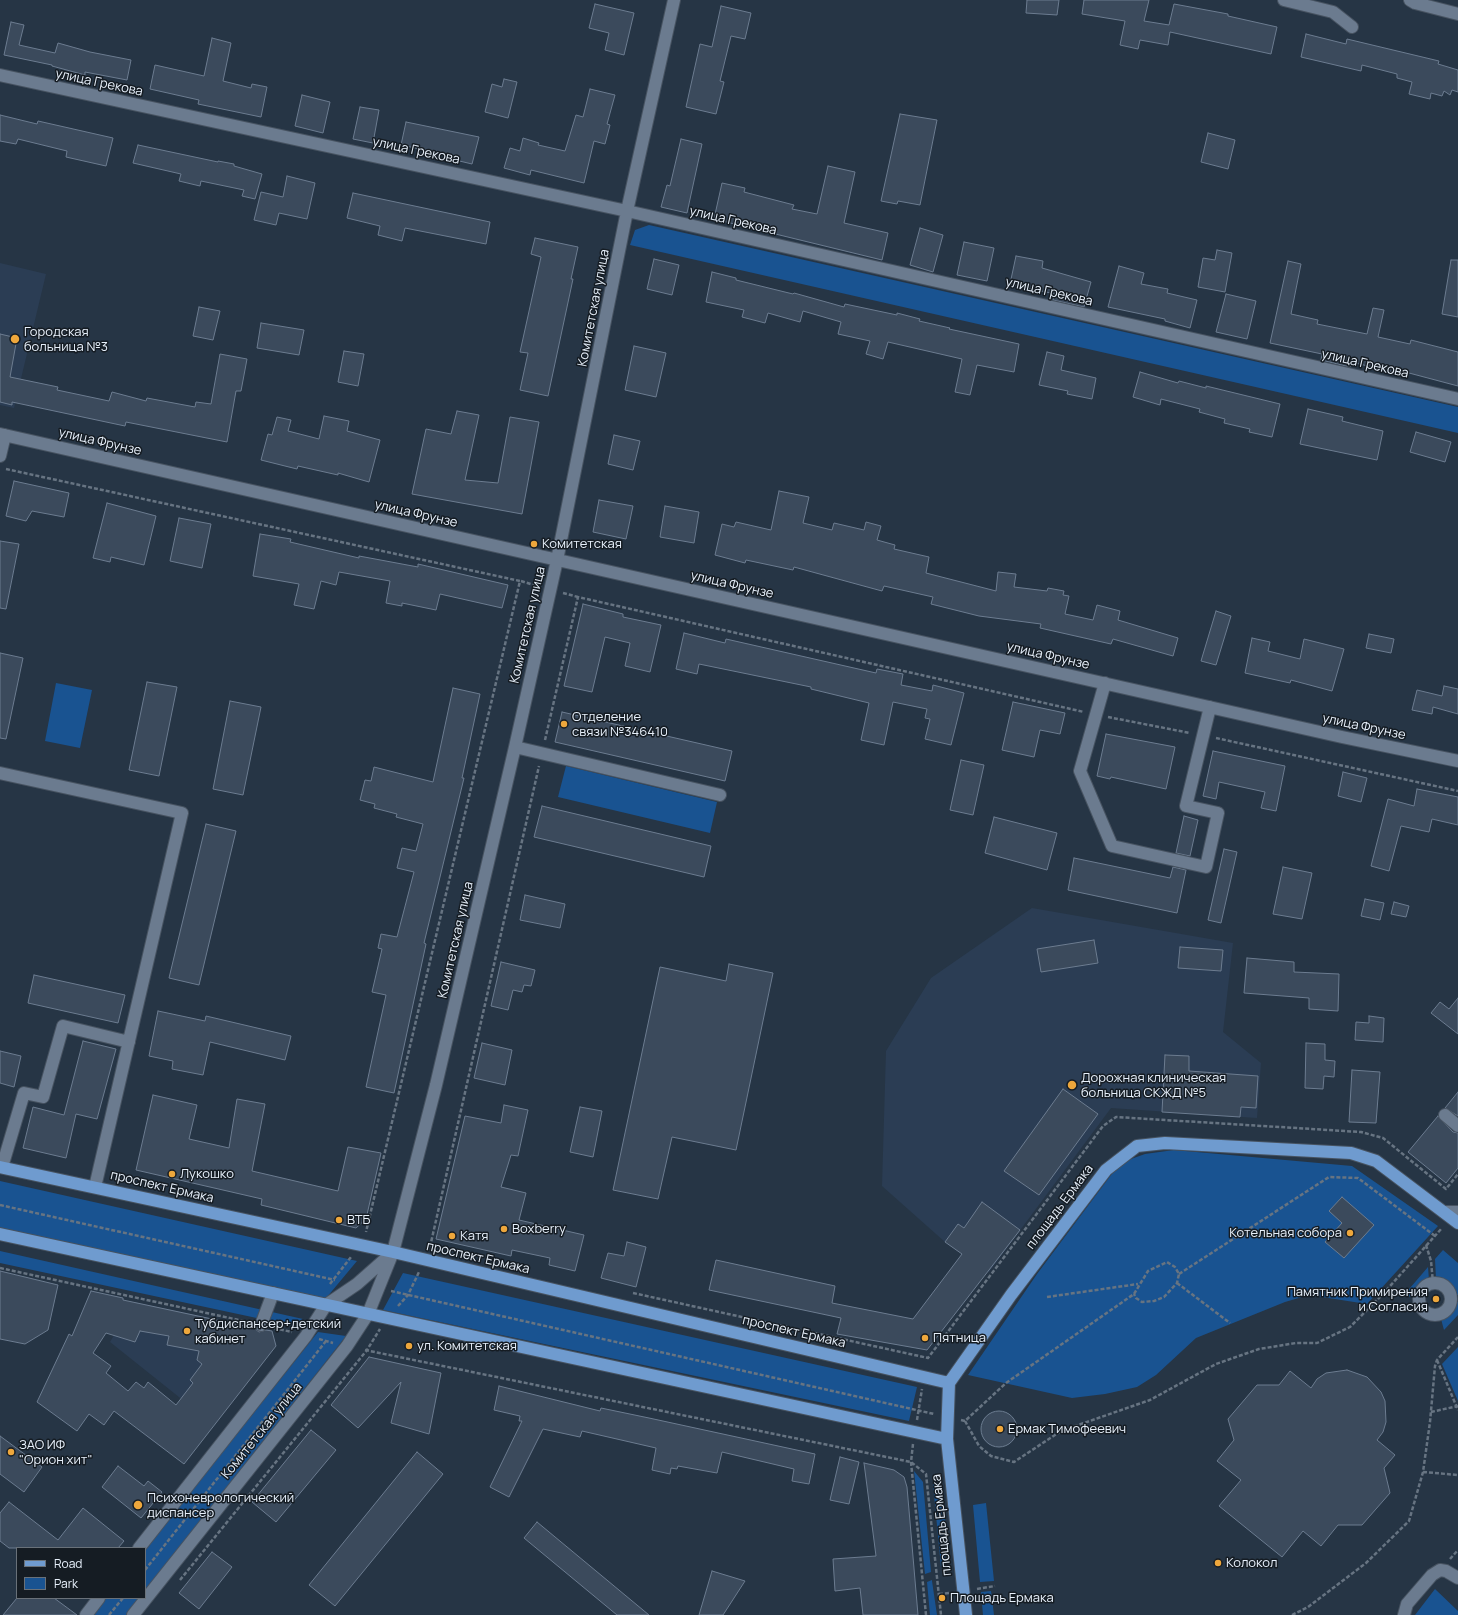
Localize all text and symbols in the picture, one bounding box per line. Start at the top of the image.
street label: улица Грекова [54,66,144,100]
street label: улица Грекова [371,134,461,168]
street label: улица Грекова [688,203,778,239]
street label: Комитетская улица [575,248,613,368]
street label: улица Грекова [1004,274,1094,310]
place label: Городская больница №3 [24,324,108,355]
marker: Городская больница №3 [9,333,21,345]
street label: улица Грекова [1320,346,1410,382]
street label: улица Фрунзе [57,425,143,459]
street label: улица Фрунзе [373,497,459,531]
place label: Комитетская [542,536,622,552]
marker: Комитетская [529,539,539,549]
street label: Комитетская улица [507,565,549,685]
street label: улица Фрунзе [689,568,775,602]
street label: улица Фрунзе [1005,639,1091,673]
place label: Отделение связи №346410 [572,709,668,740]
street label: улица Фрунзе [1321,711,1407,743]
marker: Отделение связи №346410 [559,719,569,729]
street label: Комитетская улица [435,880,477,1000]
place label: Дорожная клиническая больница СКЖД №5 [1081,1070,1226,1101]
marker: Дорожная клиническая больница СКЖД №5 [1066,1079,1078,1091]
street label: площадь Ермака [1023,1162,1097,1252]
place label: Лукошко [180,1166,234,1182]
street label: проспект Ермака [109,1168,215,1206]
marker: Лукошко [167,1169,177,1179]
place label: ВТБ [347,1212,370,1228]
marker: ВТБ [334,1215,344,1225]
place label: Boxberry [512,1221,566,1237]
marker: Boxberry [499,1224,509,1234]
place label: Котельная собора [1229,1225,1342,1241]
place label: Катя [460,1228,488,1244]
marker: Котельная собора [1345,1228,1355,1238]
marker: Катя [447,1231,457,1241]
street label: проспект Ермака [425,1239,531,1277]
place label: Памятник Примирения и Cогласия [1287,1284,1428,1315]
marker: Памятник Примирения и Cогласия [1431,1294,1441,1304]
street label: проспект Ермака [741,1313,847,1351]
place label: Тубдиспансер+детский кабинет [195,1316,341,1347]
marker: Тубдиспансер+детский кабинет [182,1326,192,1336]
place label: Пятница [933,1330,986,1346]
marker: Пятница [920,1333,930,1343]
place label: ул. Комитетская [417,1338,517,1354]
marker: ул. Комитетская [404,1341,414,1351]
street label: Комитетская улица [218,1380,306,1482]
place label: Ермак Тимофеевич [1008,1421,1126,1437]
marker: Ермак Тимофеевич [995,1424,1005,1434]
place label: ЗАО ИФ "Орион хит" [19,1437,92,1468]
marker: ЗАО ИФ "Орион хит" [6,1447,16,1457]
street label: площадь Ермака [929,1473,955,1577]
place label: Психоневрологический диспансер [147,1490,294,1521]
marker: Психоневрологический диспансер [132,1499,144,1511]
legend [16,1547,146,1599]
text: Road [54,1555,82,1572]
place label: Колокол [1226,1555,1278,1571]
marker: Колокол [1213,1558,1223,1568]
text: Park [54,1575,78,1592]
place label: Площадь Ермака [950,1590,1054,1606]
marker: Площадь Ермака [937,1593,947,1603]

